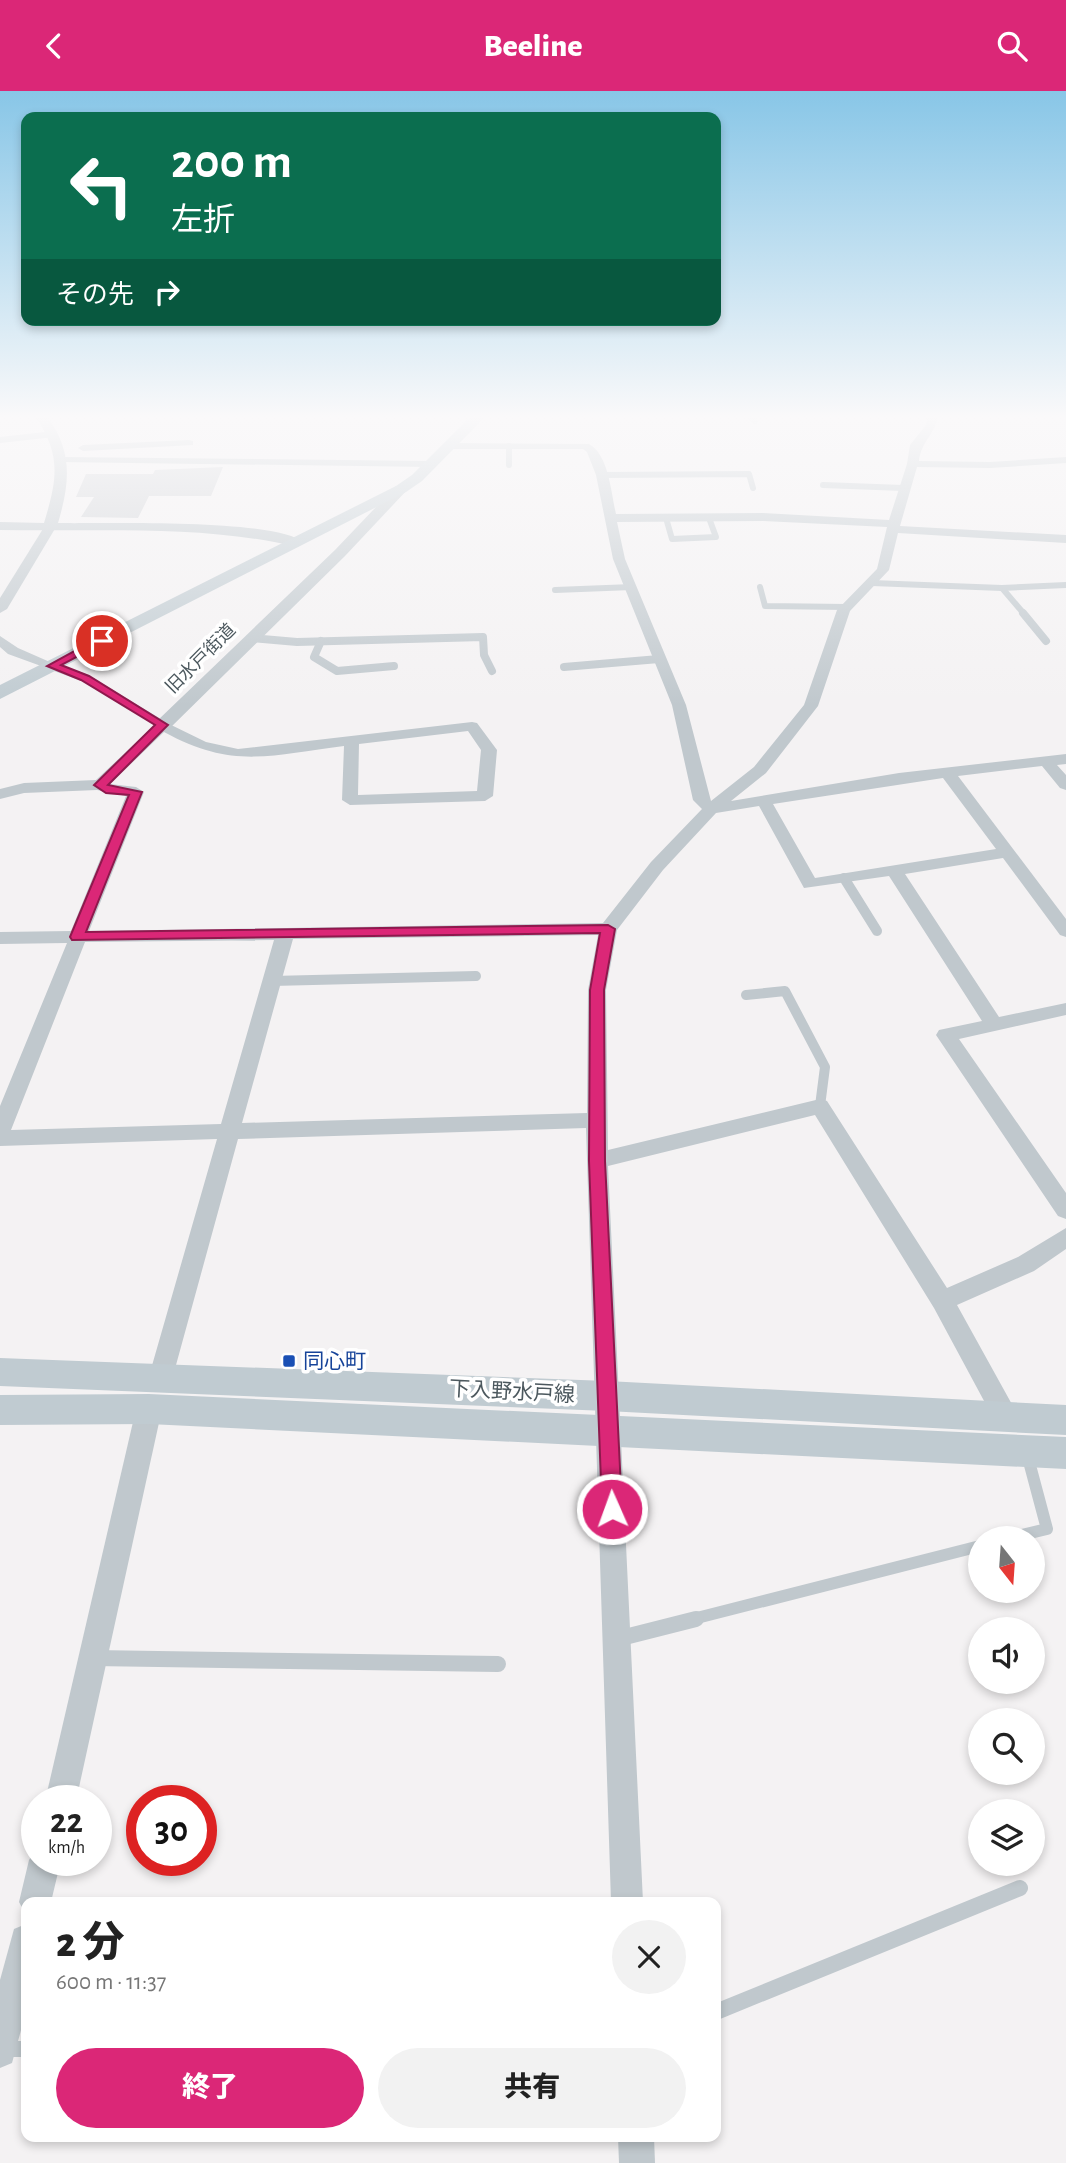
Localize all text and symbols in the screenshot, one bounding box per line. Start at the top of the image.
icon: back [35,27,73,65]
icon: search [993,27,1031,65]
text: Beeline [483,30,583,62]
text: 200 m [171,138,292,187]
icon: left [56,140,147,231]
text: 左折 [171,204,235,236]
icon: right [148,273,186,311]
text: その先 [56,282,134,308]
pin [72,611,132,671]
street label: 旧水戸街道 [161,619,239,697]
icon: arrive [83,622,121,660]
place label: 同心町 [303,1351,366,1372]
marker: 同心町 [281,1353,297,1369]
street label: 下入野水戸線 [449,1377,576,1406]
position arrow [575,1472,649,1546]
north arrow [968,1526,1045,1603]
map controls [968,1526,1045,1876]
button: sound [968,1617,1045,1694]
button: search [968,1708,1045,1785]
speed limit sign: 30 [126,1785,217,1876]
button: layers [968,1799,1045,1876]
text: 22 [50,1804,83,1839]
text: km/h [48,1839,85,1857]
button: close [612,1920,686,1994]
text: 2 分 [56,1922,124,1964]
text: 600 m · 11:37 [56,1971,166,1994]
button: 終了 [56,2048,364,2128]
button: 共有 [378,2048,686,2128]

